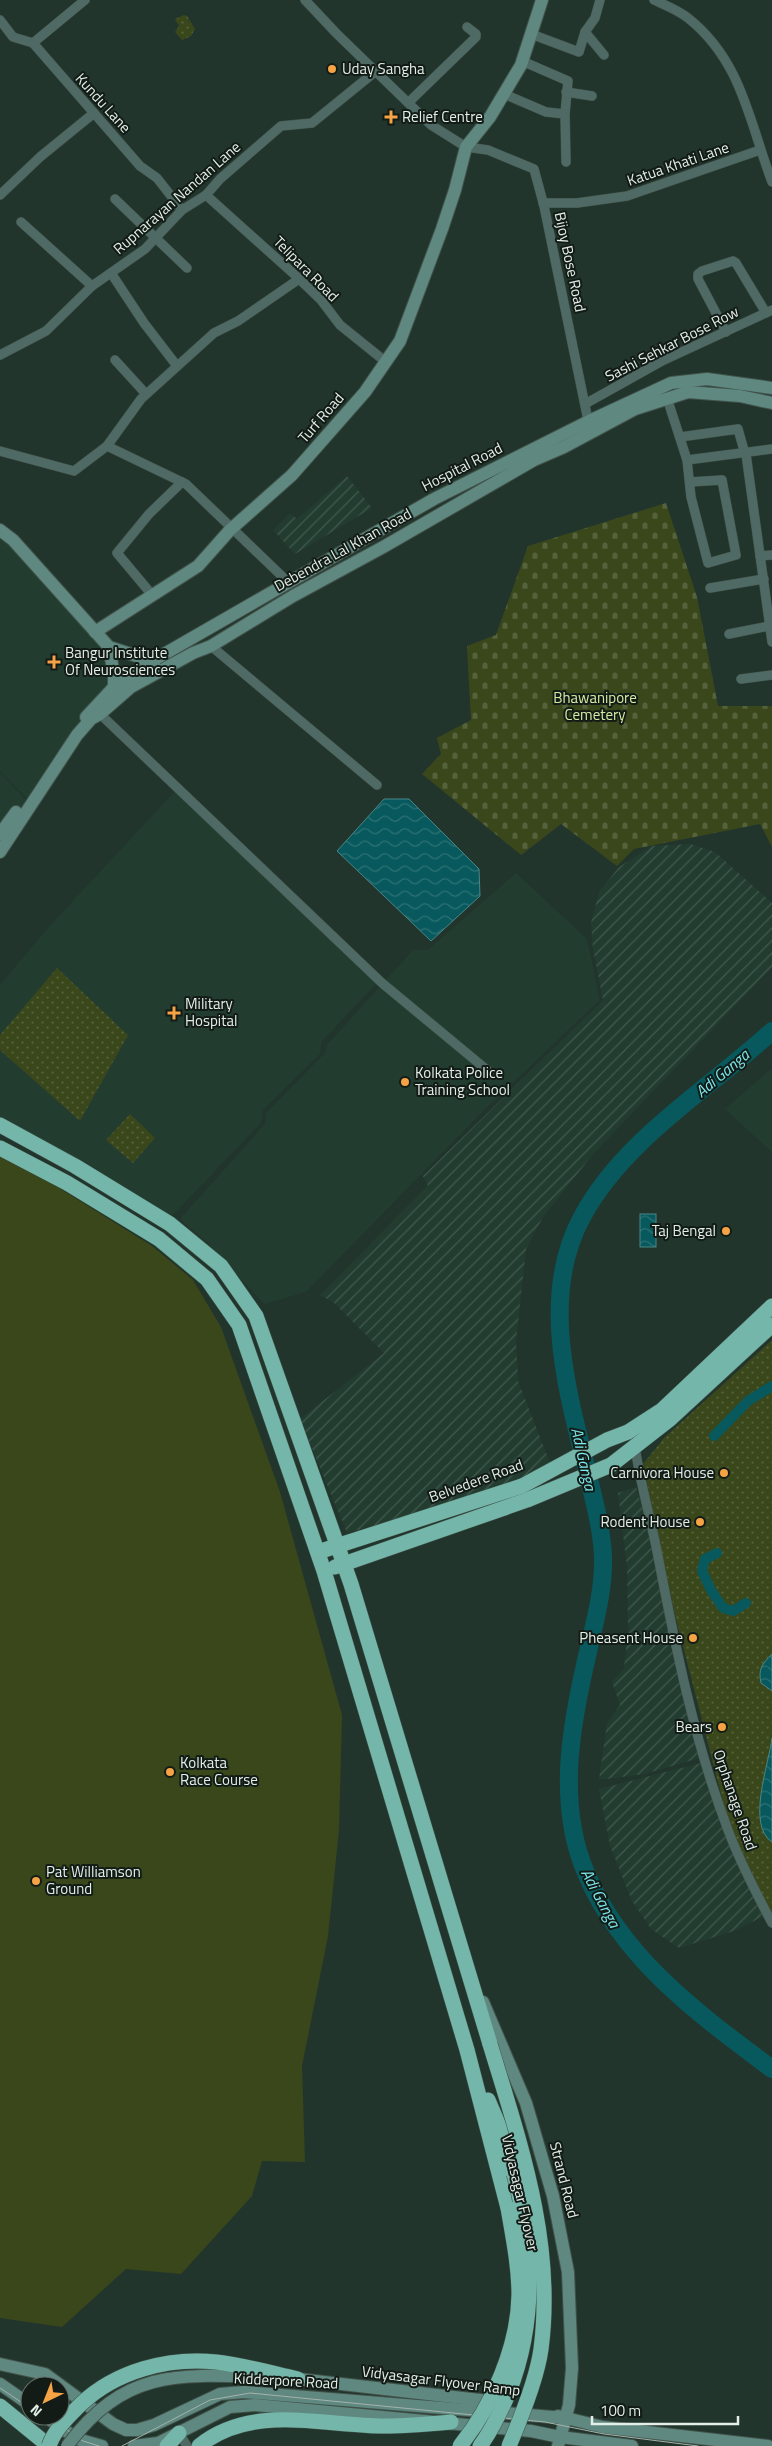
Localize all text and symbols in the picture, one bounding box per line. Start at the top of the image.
place label: Uday Sangha [342,57,425,80]
marker: Uday Sangha [326,63,338,75]
street label: Kundu Lane [70,68,137,138]
place label: Relief Centre [402,105,483,128]
marker: Relief Centre [384,110,398,124]
street label: Katua Khati Lane [624,135,732,192]
street label: Rupnarayan Nandan Lane [108,136,245,259]
street label: Bijoy Bose Road [549,210,592,314]
street label: Telipara Road [268,231,344,307]
street label: Sashi Sehkar Bose Row [601,300,743,387]
street label: Turf Road [292,387,349,448]
street label: Hospital Road [417,436,506,497]
street label: Debendra Lal Khan Road [270,502,416,597]
place label: Bangur Institute Of Neurosciences [65,641,175,681]
marker: Bangur Institute Of Neurosciences [47,655,61,669]
park label: Bhawanipore Cemetery [553,686,637,726]
place label: Military Hospital [185,992,237,1032]
marker: Military Hospital [167,1006,181,1020]
water label: Adi Ganga [690,1043,755,1103]
place label: Kolkata Police Training School [415,1061,510,1101]
marker: Kolkata Police Training School [399,1076,411,1088]
place label: Taj Bengal [652,1219,716,1242]
marker: Taj Bengal [720,1225,732,1237]
water label: Adi Ganga [565,1425,603,1494]
street label: Belvedere Road [425,1453,526,1508]
place label: Carnivora House [610,1461,714,1484]
marker: Carnivora House [718,1467,730,1479]
place label: Rodent House [600,1510,690,1533]
marker: Rodent House [694,1516,706,1528]
place label: Pheasent House [579,1626,683,1649]
marker: Pheasent House [687,1632,699,1644]
place label: Bears [676,1715,712,1738]
marker: Bears [716,1721,728,1733]
street label: Orphanage Road [707,1746,763,1853]
place label: Kolkata Race Course [180,1751,258,1791]
marker: Kolkata Race Course [164,1766,176,1778]
place label: Pat Williamson Ground [46,1860,141,1900]
water label: Adi Ganga [575,1864,627,1933]
marker: Pat Williamson Ground [30,1875,42,1887]
street label: Vidyasagar Flyover [496,2132,545,2253]
street label: Strand Road [544,2139,585,2220]
street label: Vidyasagar Flyover Ramp [361,2359,522,2402]
street label: Kidderpore Road [233,2366,339,2395]
north arrow [20,2376,70,2426]
scale bar [592,2394,738,2426]
text: 100 m [600,2399,641,2422]
text: N [25,2400,47,2422]

